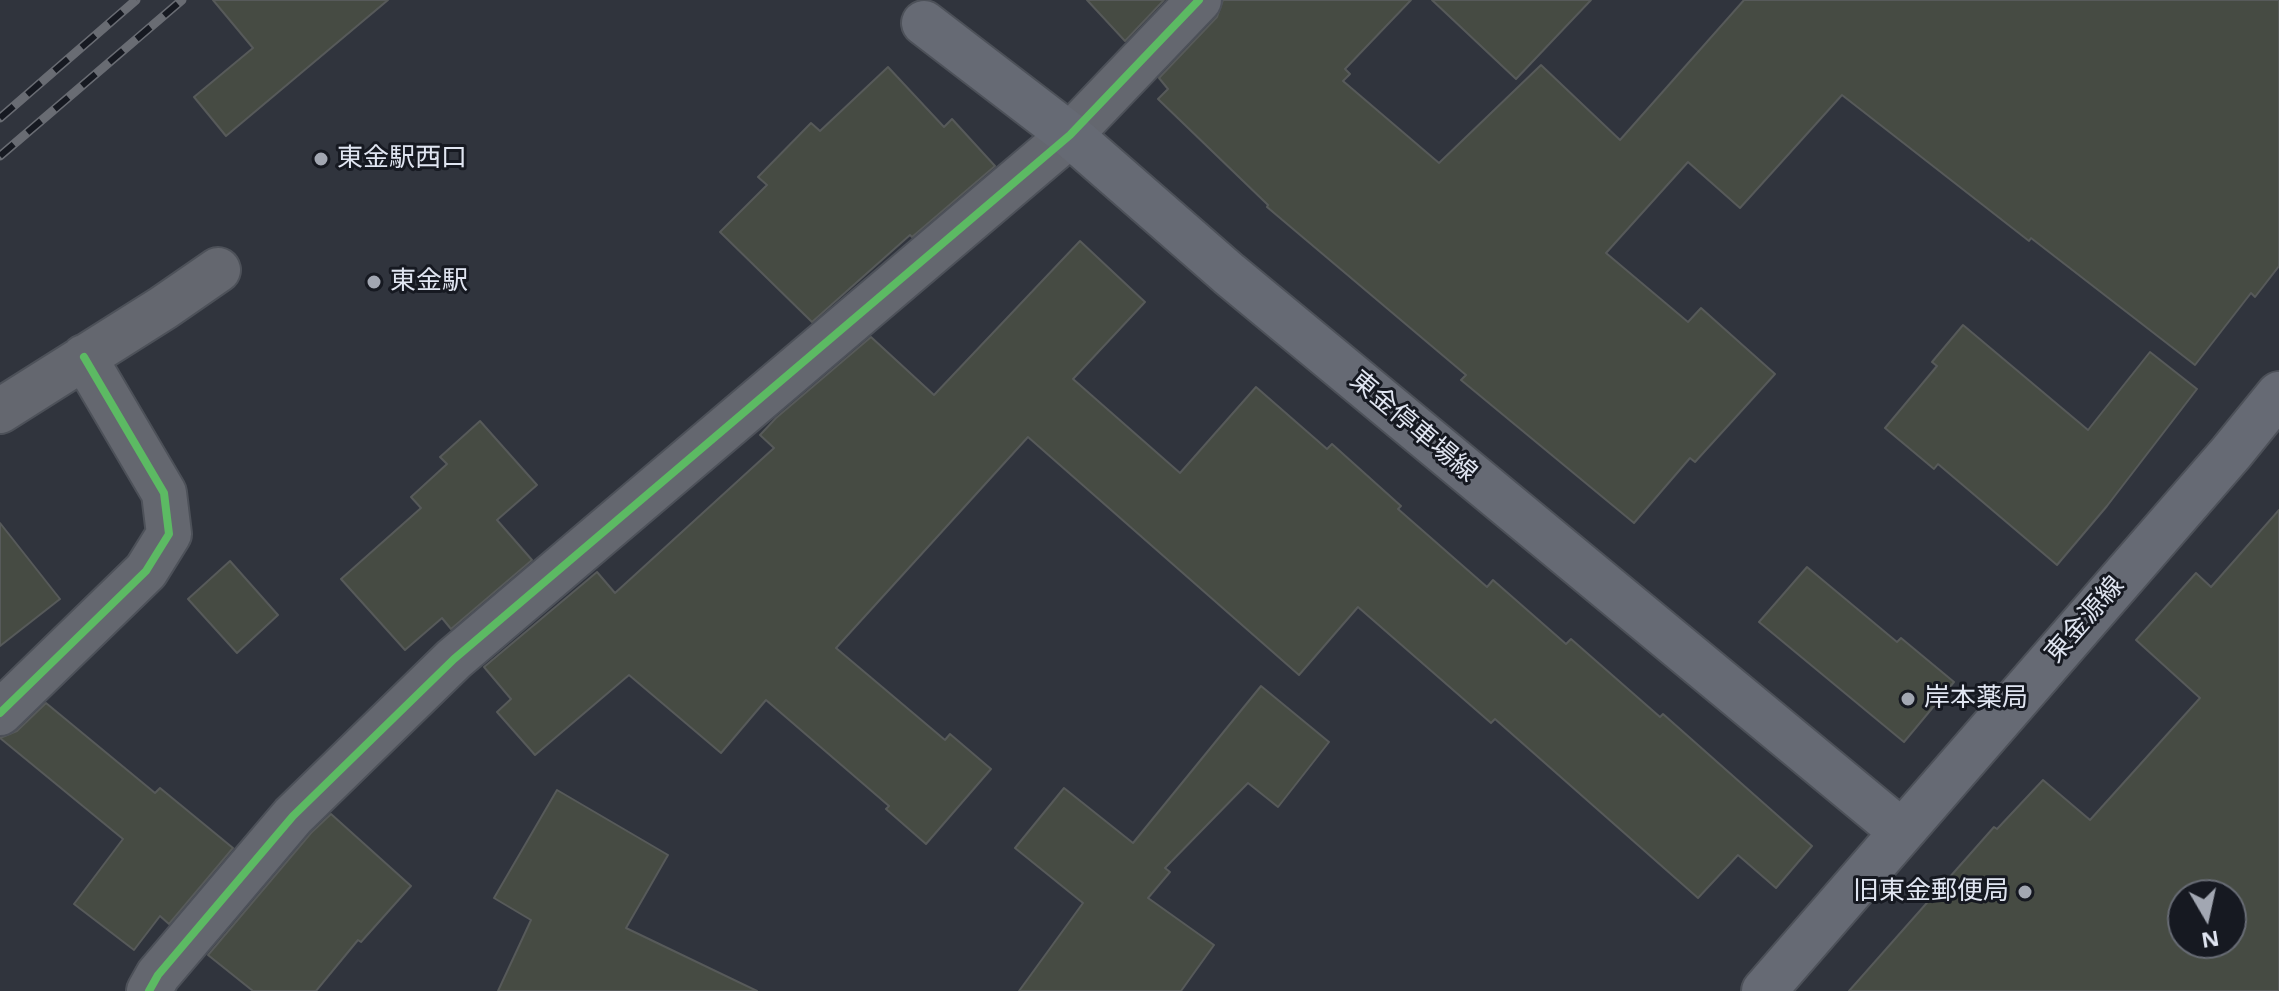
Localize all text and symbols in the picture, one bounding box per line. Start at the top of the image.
place label: 東金駅西口 [337,143,467,175]
marker: 東金駅西口 [312,150,330,168]
place label: 東金駅 [390,266,468,298]
marker: 東金駅 [365,273,383,291]
street label: 東金停車場線 [1343,365,1483,489]
street label: 東金源線 [2039,571,2131,669]
place label: 岸本薬局 [1924,683,2028,715]
marker: 岸本薬局 [1899,690,1917,708]
place label: 旧東金郵便局 [1853,876,2009,908]
north arrow [2167,879,2247,959]
marker: 旧東金郵便局 [2016,883,2034,901]
text: N [2199,925,2222,957]

